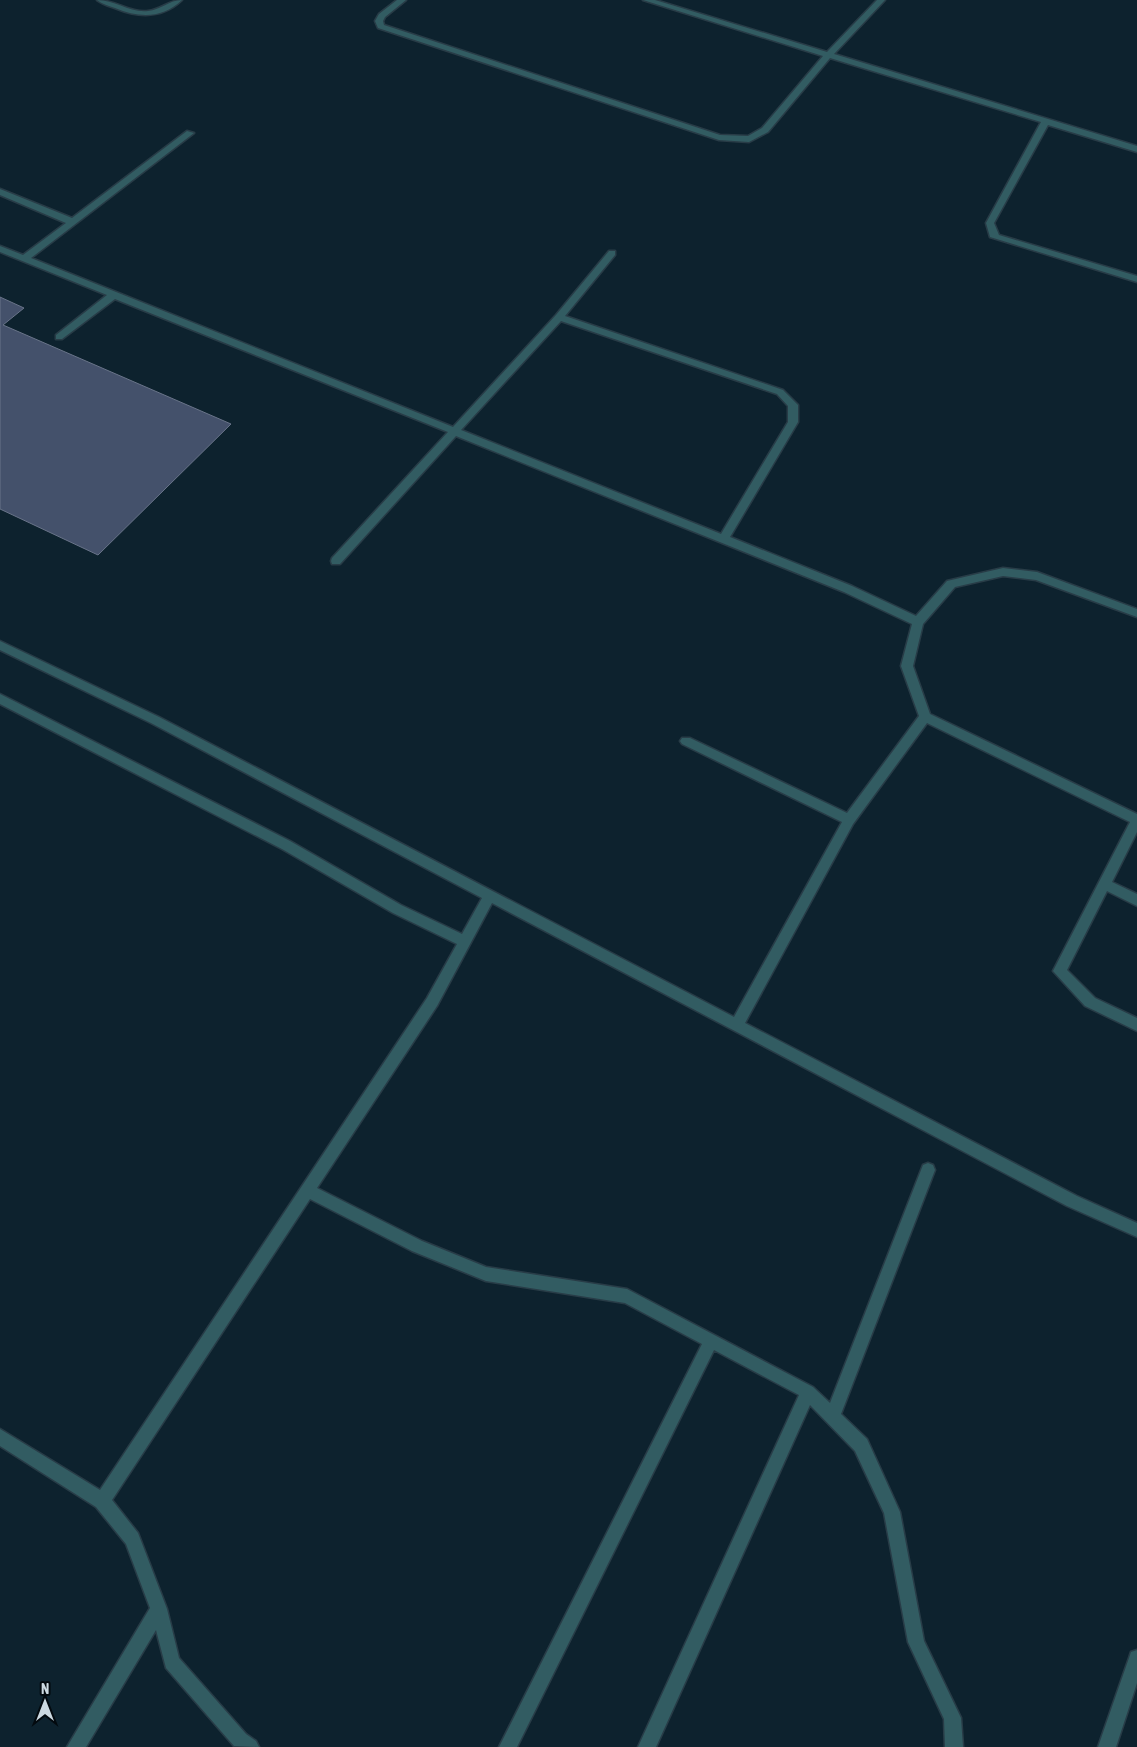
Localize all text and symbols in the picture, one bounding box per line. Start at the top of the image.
north arrow [20,1677,70,1727]
text: N [41,1681,49,1697]

